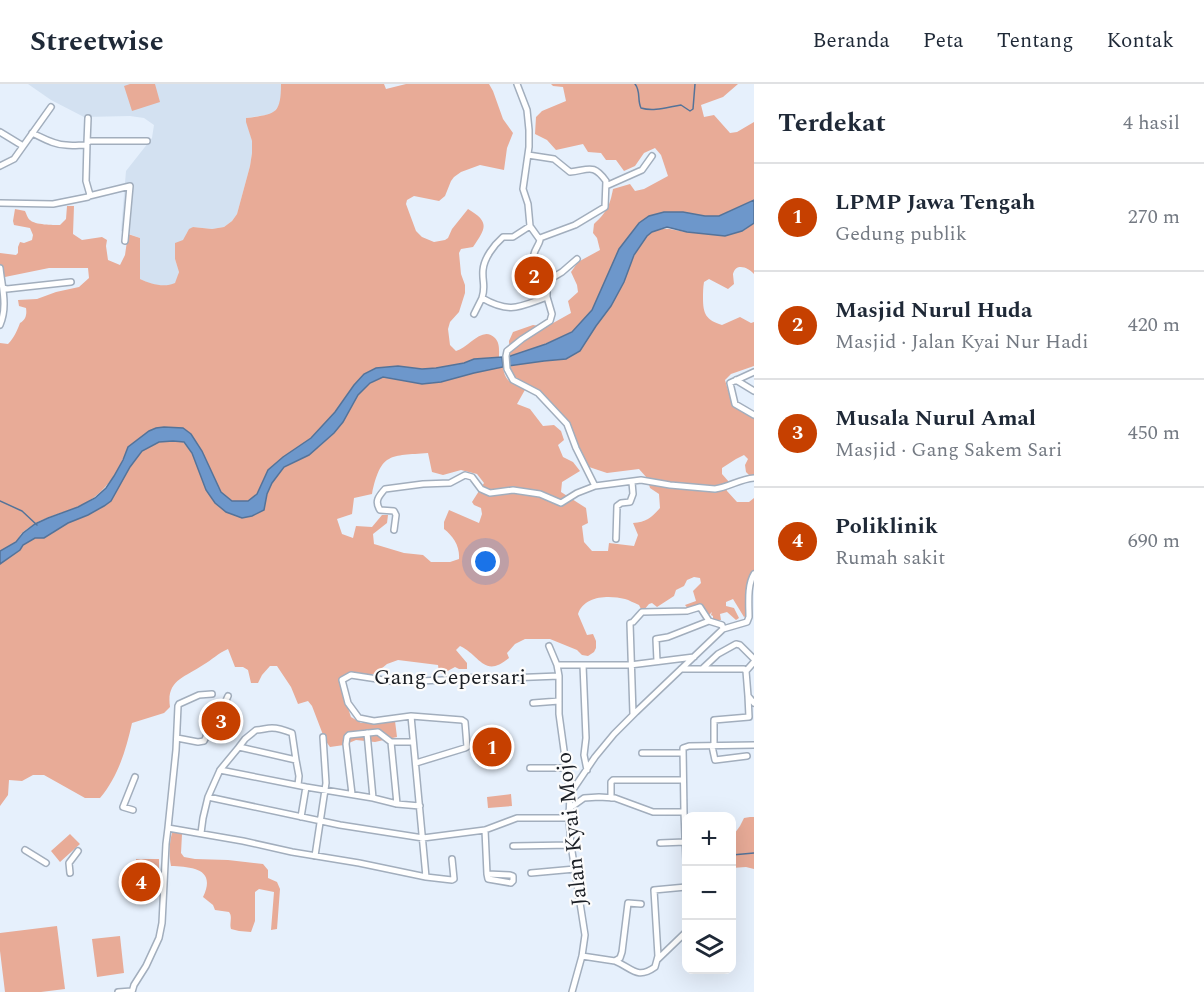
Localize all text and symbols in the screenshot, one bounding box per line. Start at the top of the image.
text: Streetwise [30,20,164,63]
text: Beranda [813,25,890,57]
text: Peta [923,25,964,57]
text: Tentang [997,25,1073,57]
text: Kontak [1106,25,1174,57]
text: Terdekat [778,103,886,143]
text: 4 hasil [1123,108,1180,138]
text: LPMP Jawa Tengah [835,186,1035,219]
text: 1 [792,202,803,232]
text: 270 m [1128,202,1180,232]
text: Gedung publik [835,219,967,249]
pin: 2 [514,254,554,298]
text: Masjid Nurul Huda [835,294,1032,327]
text: 2 [792,310,803,340]
text: 420 m [1128,310,1180,340]
text: Masjid · Jalan Kyai Nur Hadi [835,327,1088,357]
text: Musala Nurul Amal [835,402,1036,435]
text: 3 [792,418,803,448]
text: 450 m [1128,418,1180,448]
text: Masjid · Gang Sakem Sari [835,435,1062,465]
text: Poliklinik [835,510,938,543]
text: 4 [792,526,803,556]
text: 690 m [1128,526,1180,556]
text: Rumah sakit [835,543,945,573]
your location [471,547,500,576]
street label: Gang Cepersari [374,661,526,694]
pin: 3 [202,698,240,744]
pin: 1 [472,724,512,770]
street label: Jalan Kyai Mojo [548,750,596,908]
map controls [682,812,736,974]
button: + [682,812,736,866]
pin: 4 [122,860,160,904]
button: − [682,866,736,920]
button: layers [682,920,736,974]

